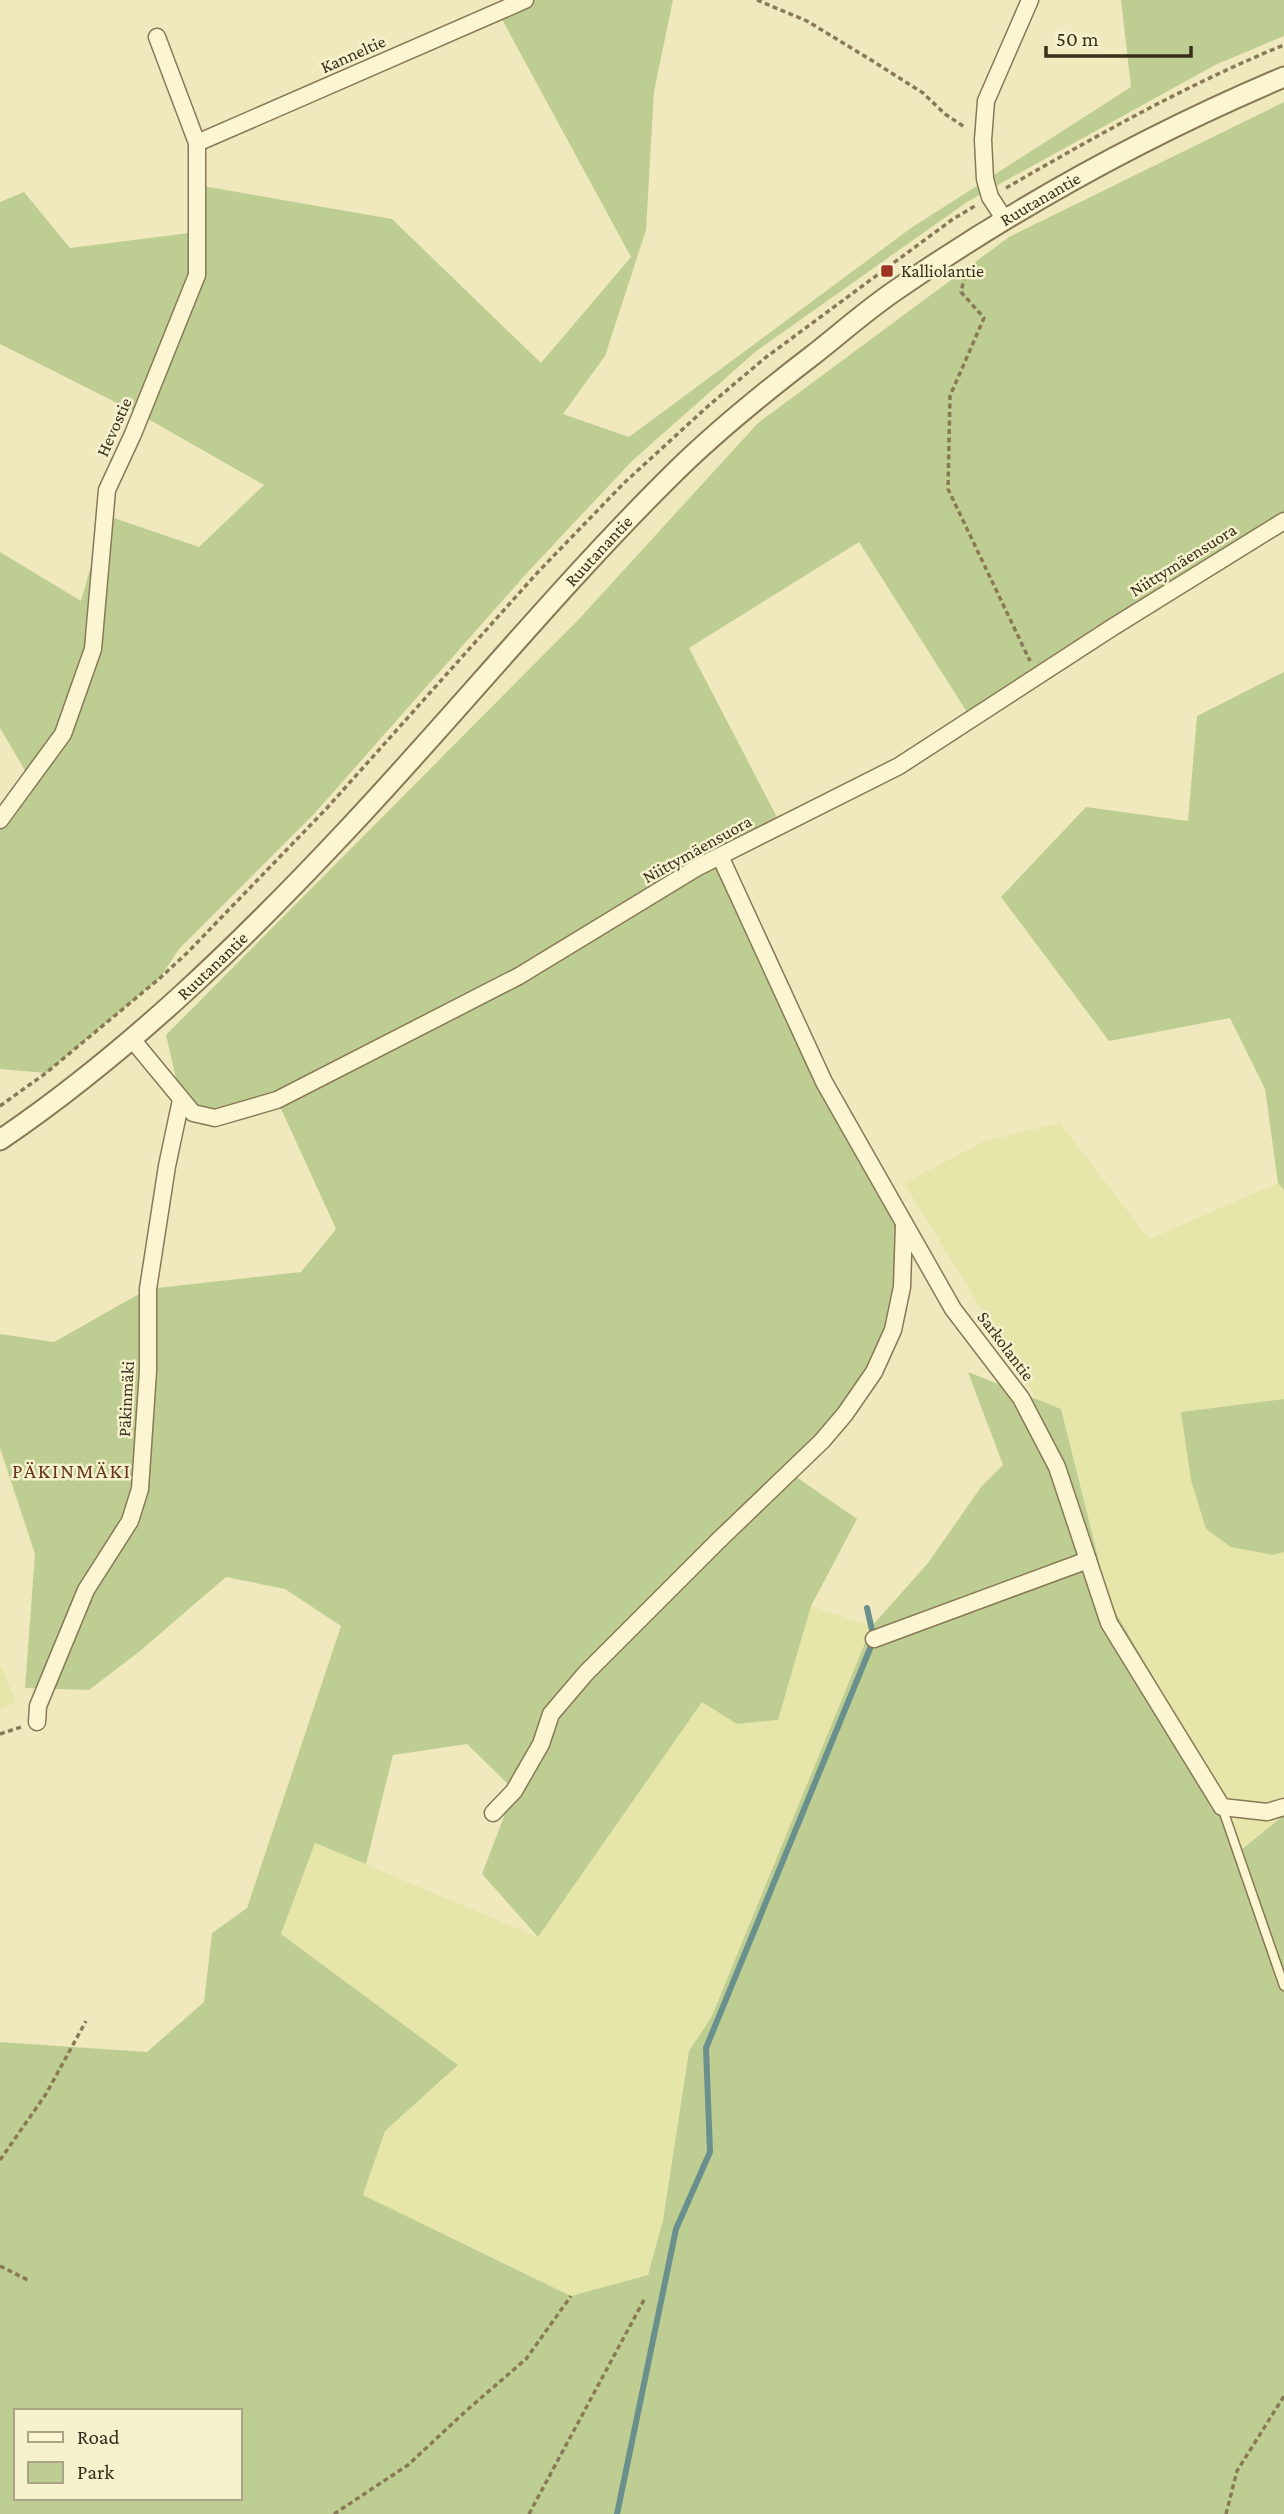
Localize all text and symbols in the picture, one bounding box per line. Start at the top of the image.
scale bar [1046,14,1191,58]
text: 50 m [1056,27,1099,51]
street label: Kanneltie [317,31,389,77]
street label: Ruutanantie [997,168,1084,230]
place label: Kalliolantie [901,261,984,281]
marker: Kalliolantie [879,263,895,279]
street label: Hevostie [92,394,136,460]
street label: Ruutanantie [561,511,637,590]
street label: Niittymäensuora [1126,519,1240,601]
street label: Niittymäensuora [639,811,755,887]
street label: Ruutanantie [173,928,252,1004]
street label: Sarkolantie [973,1307,1039,1385]
street label: Päkinmäki [114,1360,138,1438]
district label: PÄKINMÄKI [12,1459,132,1483]
legend [14,2409,242,2500]
text: Road [77,2425,120,2449]
text: Park [77,2460,114,2484]

